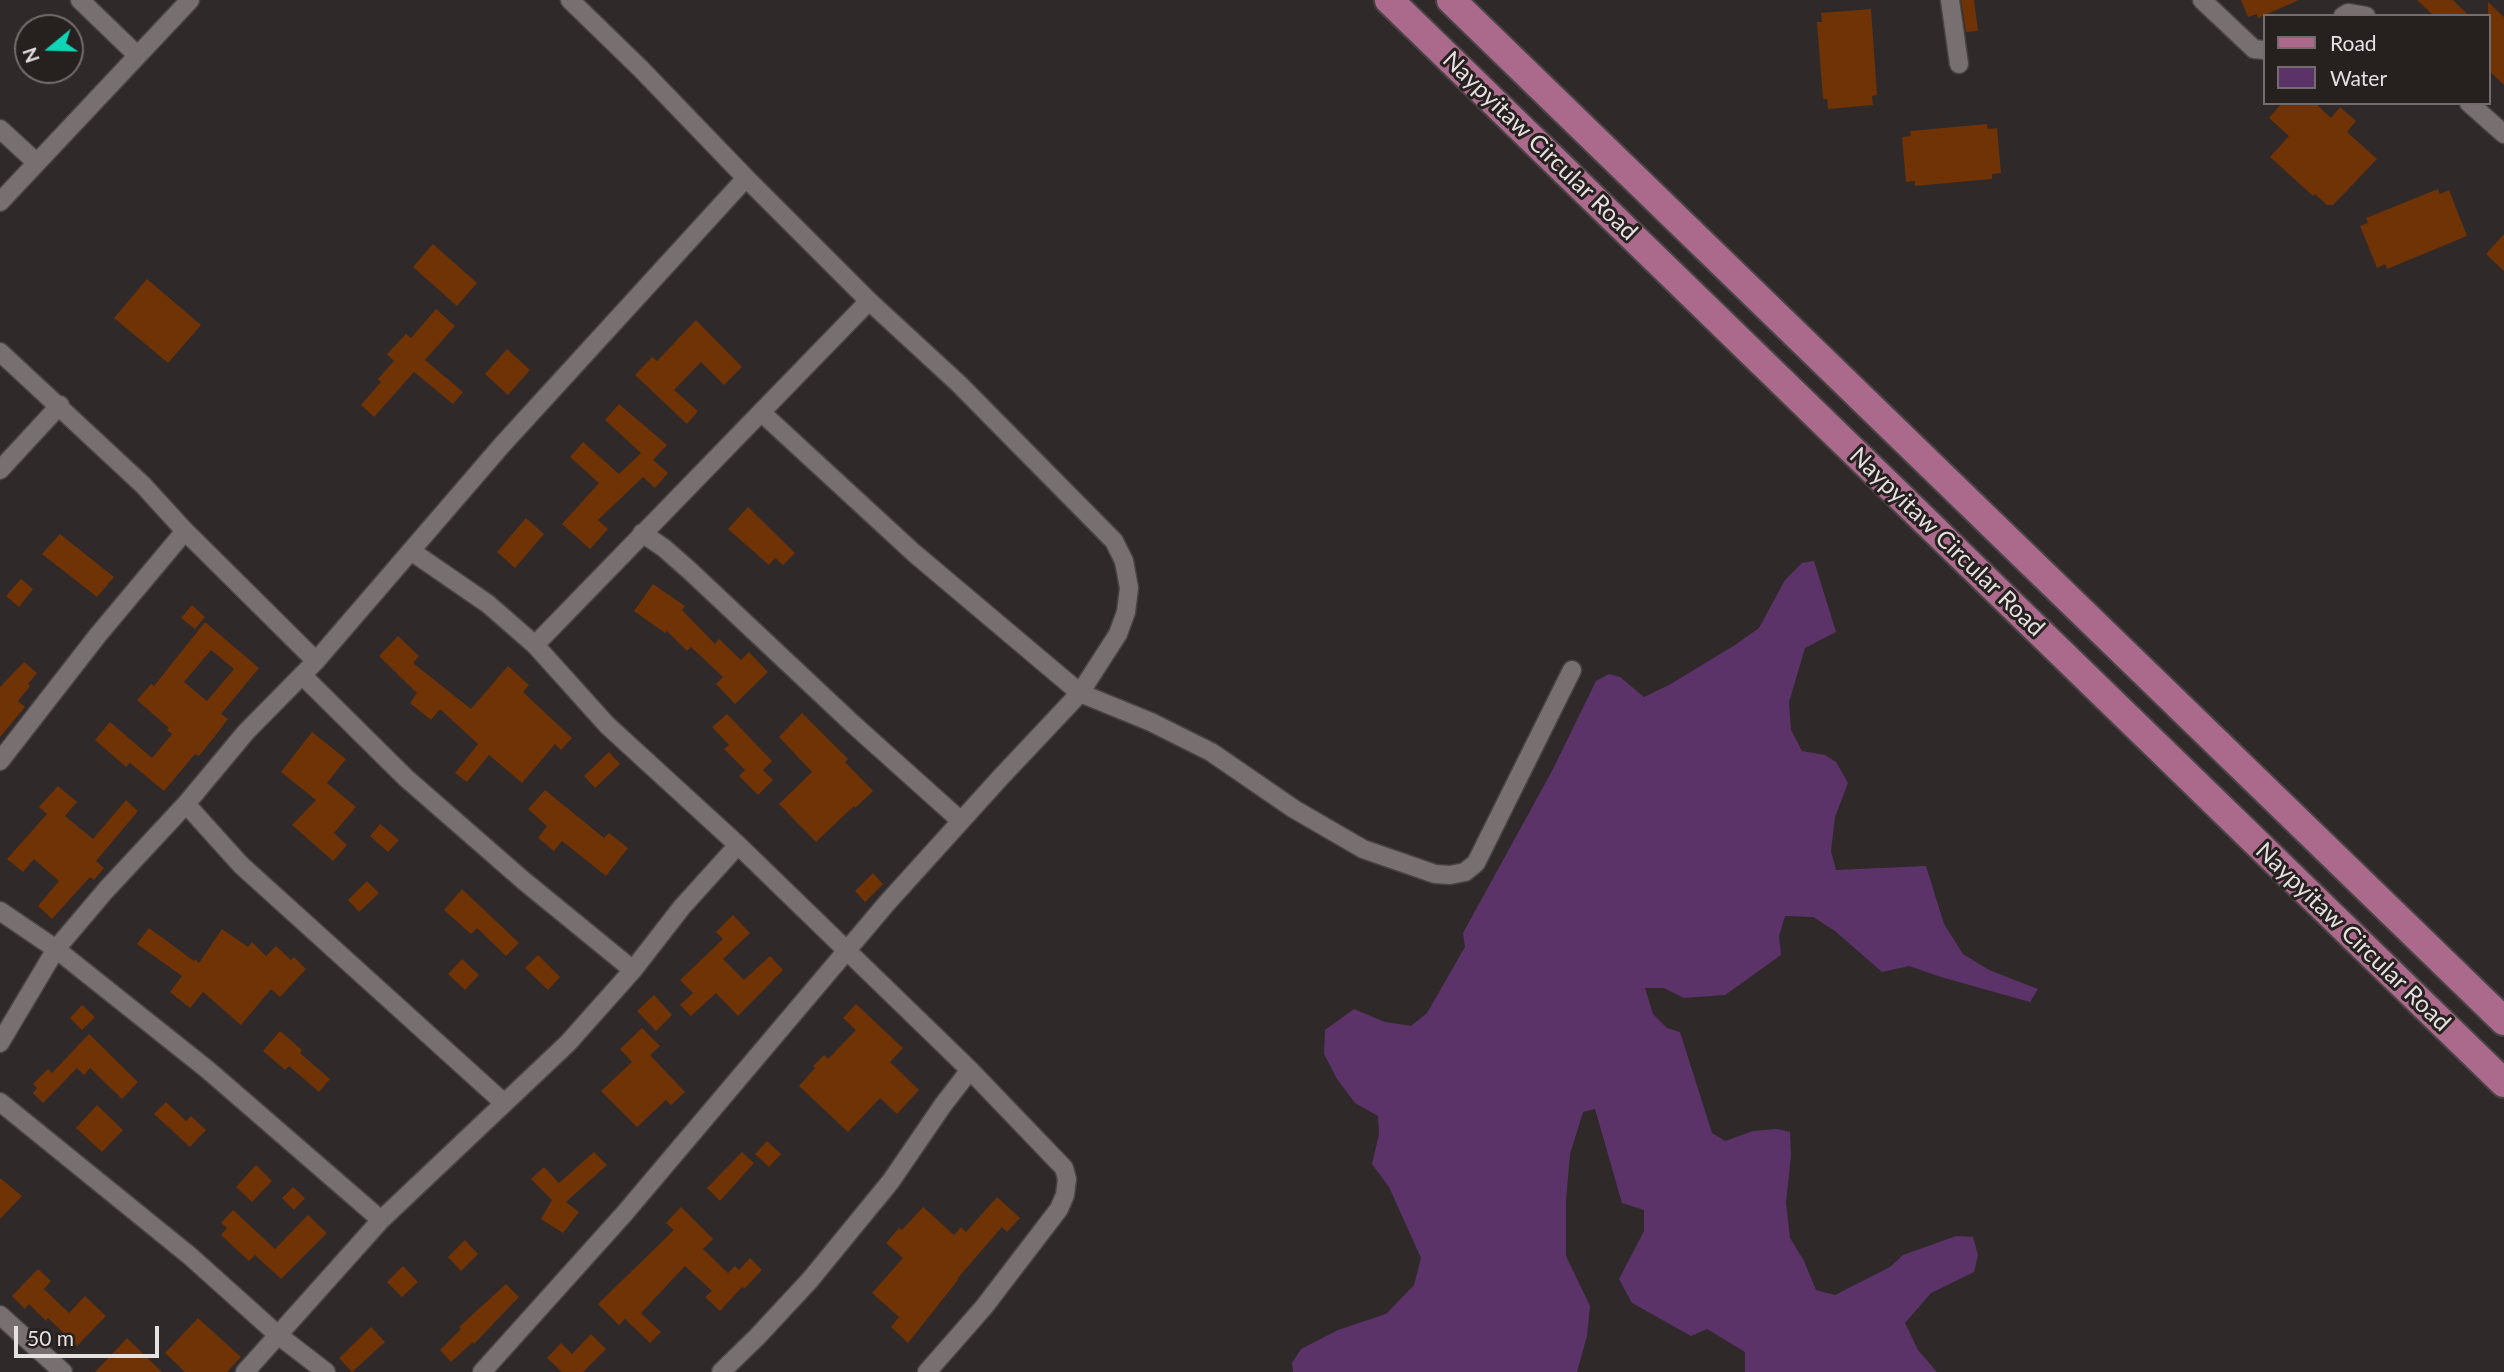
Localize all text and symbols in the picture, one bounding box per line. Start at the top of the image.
north arrow [14,14,84,84]
legend [2262,14,2490,105]
text: Road [2330,30,2377,55]
text: N [17,45,44,66]
street label: Naypyitaw Circular Road [1437,46,1643,246]
text: Water [2330,65,2387,90]
street label: Naypyitaw Circular Road [1844,442,2050,642]
street label: Naypyitaw Circular Road [2250,837,2456,1037]
scale bar [18,1312,163,1356]
text: 50 m [27,1325,74,1350]

